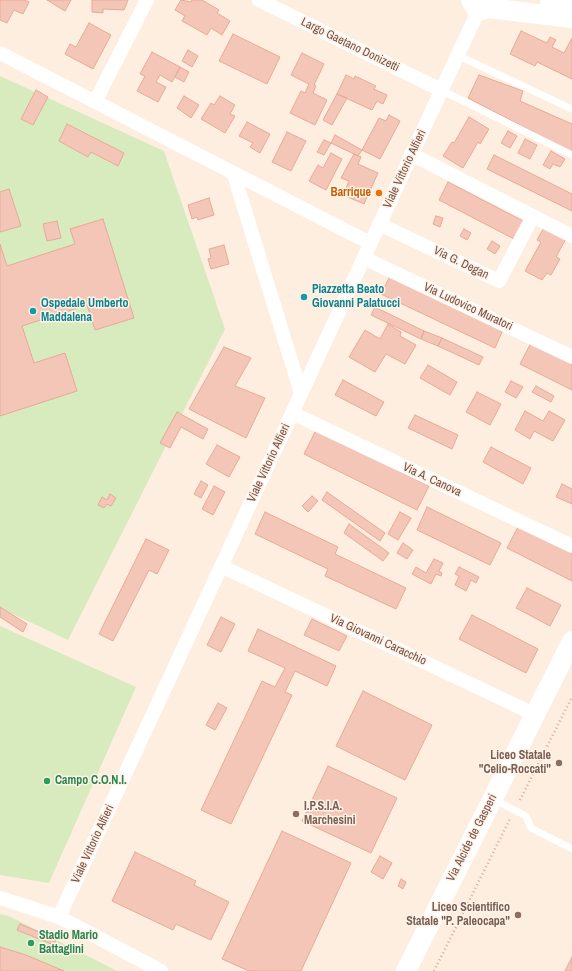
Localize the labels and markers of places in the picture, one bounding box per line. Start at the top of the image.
place label: Barrique [331,186,371,200]
marker: Barrique [374,188,384,198]
place label: Piazzetta Beato Giovanni Palatucci [312,283,400,311]
marker: Piazzetta Beato Giovanni Palatucci [299,292,309,302]
place label: Ospedale Umberto Maddalena [41,297,128,325]
marker: Ospedale Umberto Maddalena [28,306,38,316]
place label: Liceo Statale "Celio-Roccati" [479,749,551,777]
marker: Liceo Statale "Celio-Roccati" [554,758,564,768]
place label: Campo C.O.N.I. [55,774,127,788]
marker: Campo C.O.N.I. [42,776,52,786]
place label: I.P.S.I.A. Marchesini [304,800,355,828]
marker: I.P.S.I.A. Marchesini [291,809,301,819]
place label: Liceo Scientifico Statale "P. Paleocapa" [406,901,510,929]
marker: Liceo Scientifico Statale "P. Paleocapa" [513,910,523,920]
place label: Stadio Mario Battaglini [39,929,98,957]
marker: Stadio Mario Battaglini [26,938,36,948]

